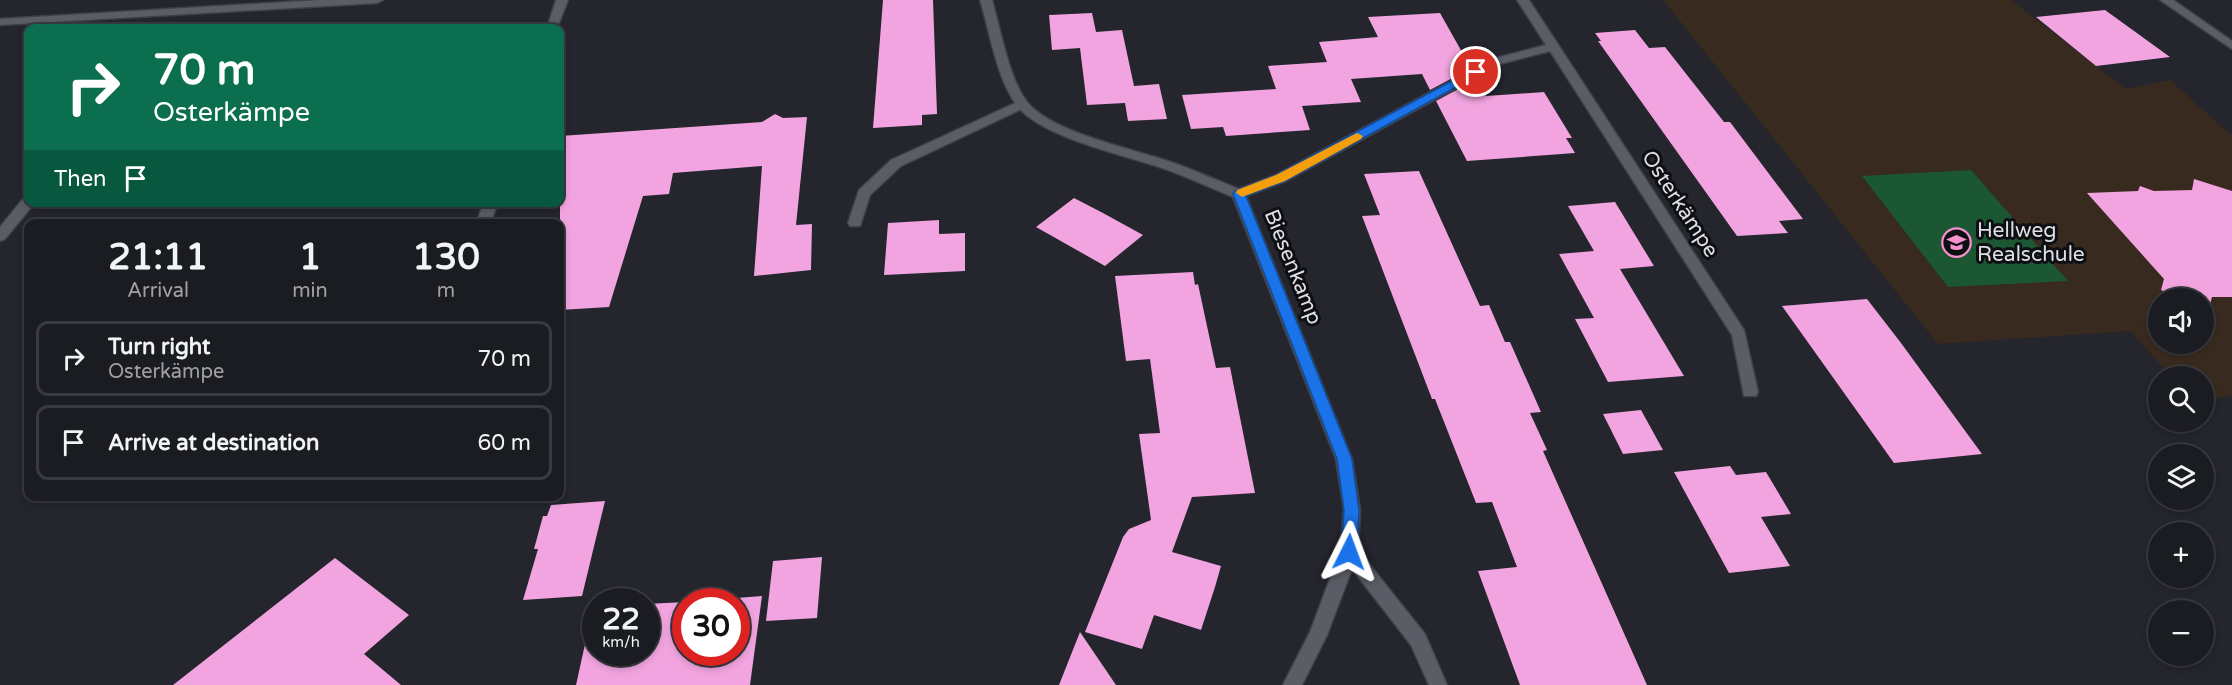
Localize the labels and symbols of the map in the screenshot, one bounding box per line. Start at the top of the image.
pin [1450,46,1501,97]
street label: Osterkämpe [1636,146,1724,262]
street label: Biesenkamp [1259,206,1327,328]
place label: Hellweg Realschule [1977,218,2085,267]
school or university icon: Hellweg Realschule [1940,226,1972,258]
position arrow [1317,520,1381,584]
speed limit sign: 30 [672,588,750,666]

